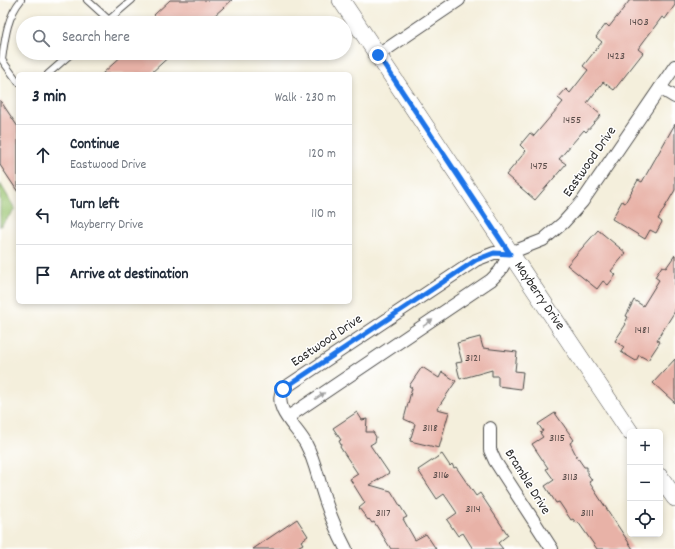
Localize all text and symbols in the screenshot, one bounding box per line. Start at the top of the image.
house number: 1403 [629,14,649,31]
search box [16,16,352,60]
icon: search [30,27,52,49]
text: Search here [62,27,130,49]
route end [369,46,387,64]
house number: 1423 [607,48,625,65]
text: 3 min [32,86,66,110]
text: Walk · 230 m [275,89,336,108]
house number: 1455 [563,112,581,129]
street label: Eastwood Drive [558,123,622,201]
text: Continue [70,134,119,156]
icon: ahead [32,144,54,166]
text: 120 m [308,145,336,164]
text: Eastwood Drive [70,156,146,175]
house number: 1475 [530,158,548,175]
text: Turn left [70,194,119,216]
icon: left [32,204,54,226]
text: 110 m [311,205,336,224]
text: Mayberry Drive [70,216,143,235]
street label: Mayberry Drive [509,258,569,334]
icon: arrive [32,264,54,286]
text: Arrive at destination [70,264,188,286]
street label: Eastwood Drive [287,310,367,372]
one-way arrow [423,319,433,327]
house number: 1481 [634,322,650,339]
house number: 3121 [465,350,481,367]
route start [274,380,292,398]
one-way arrow [315,392,325,400]
house number: 3118 [422,420,438,437]
map controls [627,429,663,537]
button: + [627,429,663,465]
house number: 3115 [549,430,565,447]
street label: Bramble Drive [499,445,555,519]
button: − [627,465,663,501]
house number: 3116 [433,467,449,484]
house number: 3113 [562,469,578,486]
house number: 3114 [465,501,481,518]
button: locate [627,501,663,537]
house number: 3117 [375,505,391,522]
house number: 3111 [580,505,594,522]

